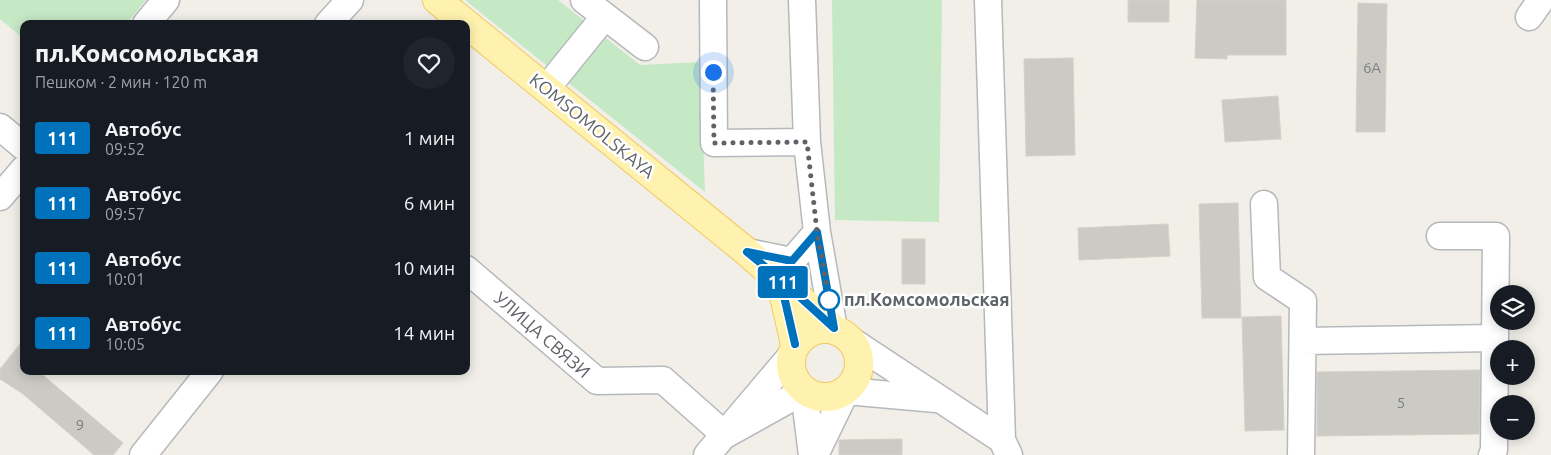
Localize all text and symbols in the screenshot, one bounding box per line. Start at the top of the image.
button: heart [403,37,455,89]
text: пл.Комсомольская [35,40,259,67]
house number: 6А [1363,59,1381,76]
your location [701,60,726,85]
street label: KOMSOMOLSKAYA [526,69,659,182]
text: Пешком · 2 мин · 120 m [35,73,207,91]
text: Автобус [105,118,181,140]
text: 1 мин [404,127,455,149]
text: 111 [47,128,78,148]
text: 09:52 [105,140,145,158]
text: Автобус [105,183,181,205]
text: 6 мин [404,192,455,214]
text: 111 [47,193,78,213]
text: 09:57 [105,205,145,223]
text: Автобус [105,248,181,270]
text: 10 мин [393,257,455,279]
text: 111 [47,258,78,278]
line badge: 111 [754,266,812,298]
text: 10:01 [105,270,145,288]
text: 111 [768,272,798,292]
map controls [1490,285,1535,440]
button: layers [1490,285,1535,330]
street label: УЛИЦА СВЯЗИ [491,287,595,381]
marker: пл.Комсомольская [818,289,840,311]
place label: пл.Комсомольская [844,289,1010,309]
text: Автобус [105,313,181,335]
text: 14 мин [393,322,455,344]
text: 111 [47,323,78,343]
text: 10:05 [105,335,145,353]
button: + [1490,340,1535,385]
house number: 5 [1397,394,1405,411]
button: − [1490,395,1535,440]
house number: 9 [76,416,84,433]

